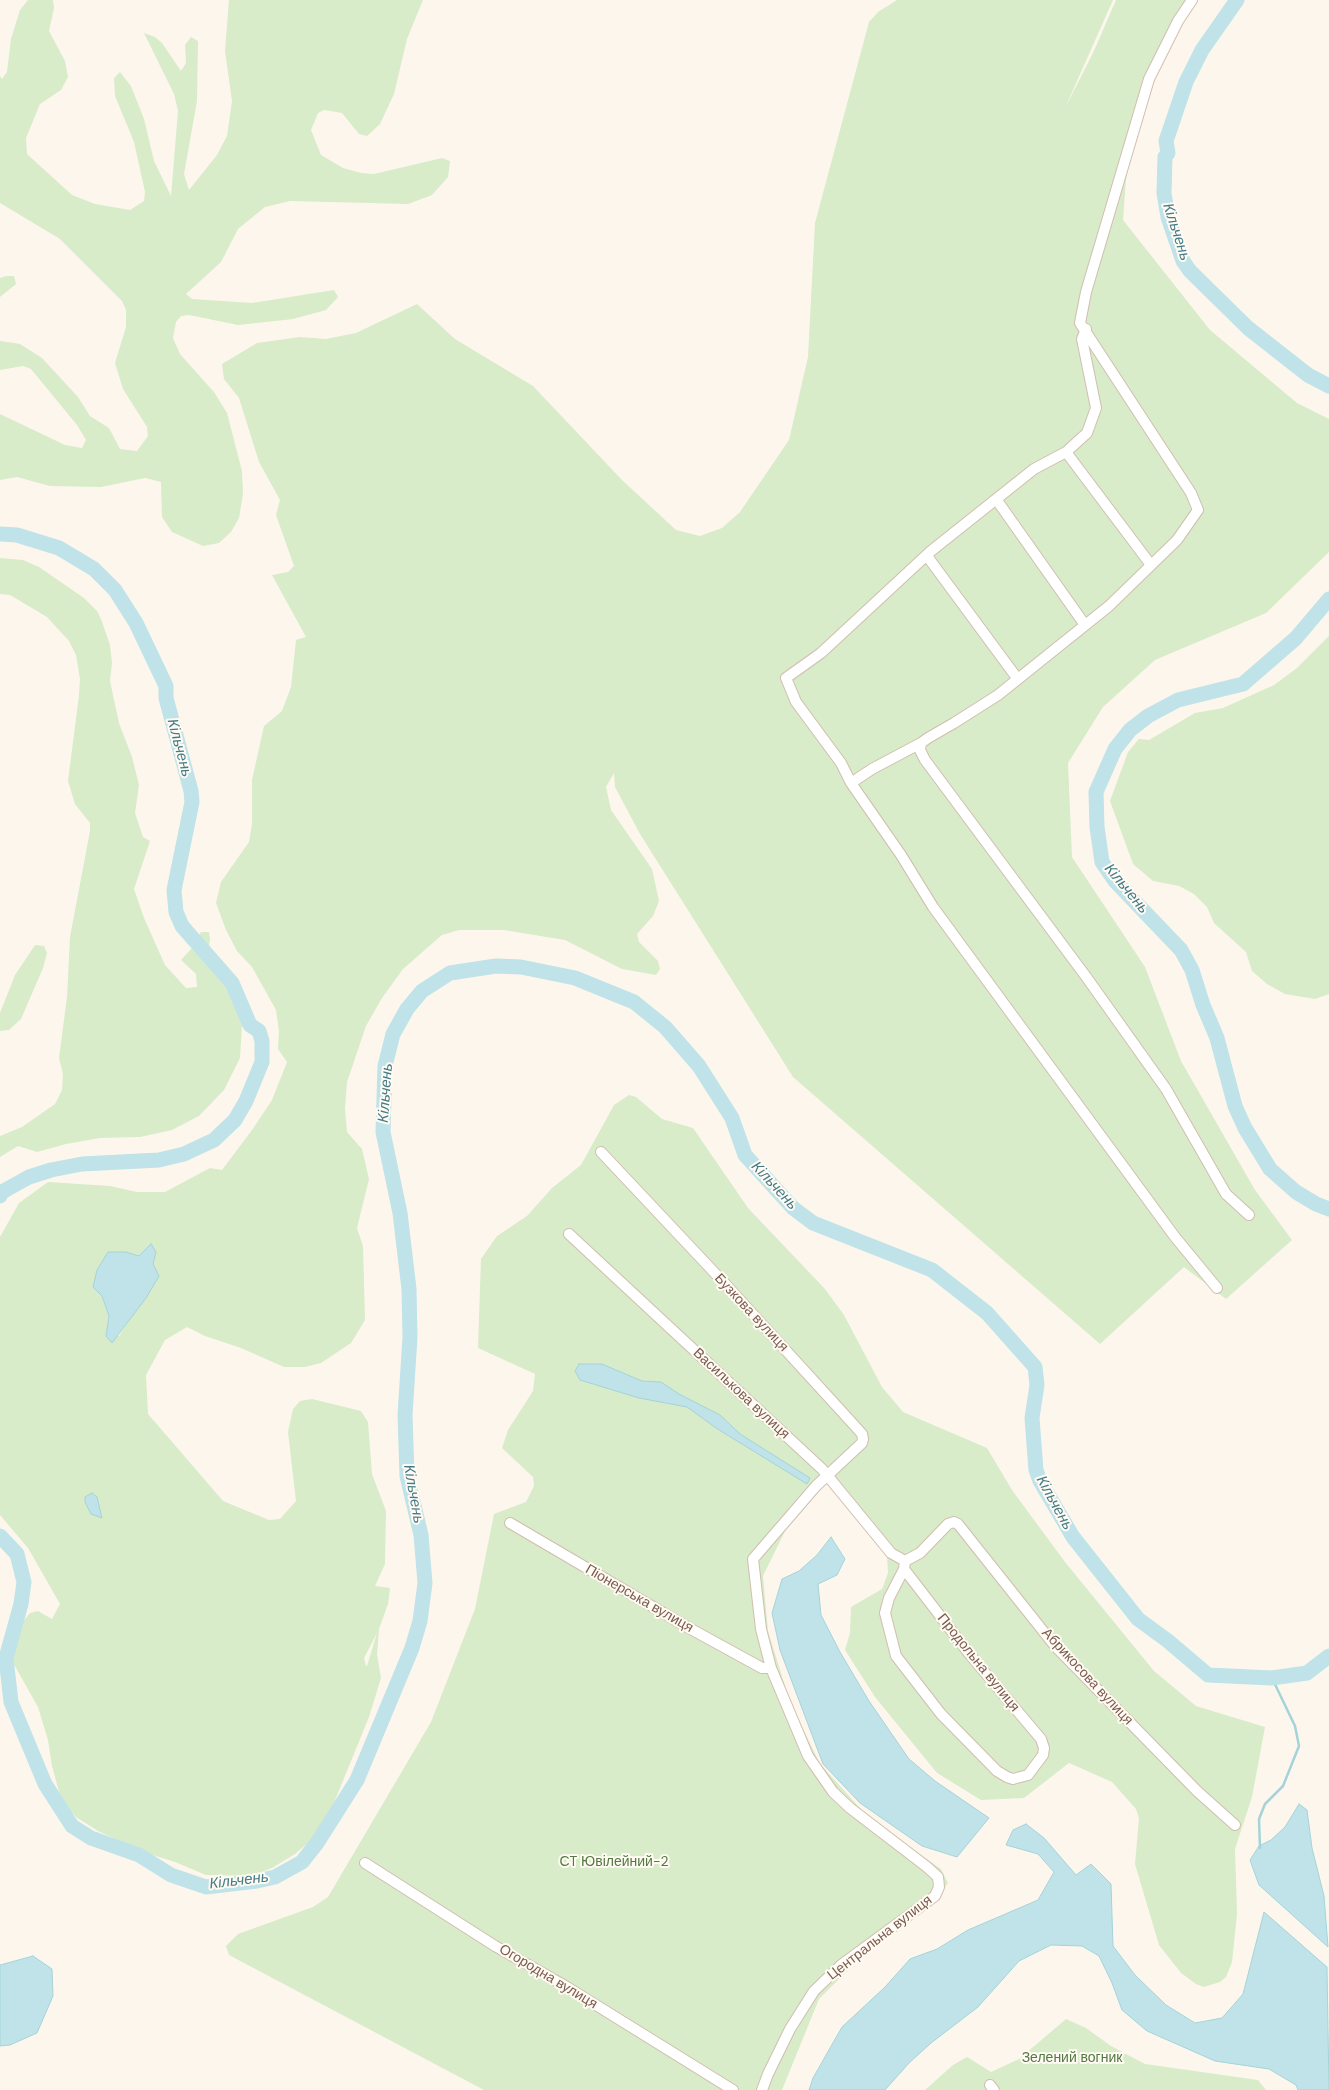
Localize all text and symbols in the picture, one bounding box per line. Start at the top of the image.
water label: Кільчень [1158,201,1194,263]
water label: Кільчень [163,717,195,779]
water label: Кільчень [1100,860,1152,918]
water label: Кільчень [375,1063,397,1123]
water label: Кільчень [747,1158,801,1214]
street label: Бузкова вулиця [711,1270,791,1356]
street label: Василькова вулиця [689,1345,793,1443]
water label: Кільчень [399,1463,427,1525]
water label: Кільчень [1032,1473,1076,1533]
street label: Піонерська вулиця [582,1561,696,1637]
street label: Продольна вулиця [933,1611,1023,1715]
street label: Абрикосова вулиця [1038,1625,1136,1729]
park label: СT Ювілейний-2 [559,1854,669,1870]
water label: Кільчень [208,1868,270,1894]
street label: Центральна вулиця [824,1892,936,1984]
street label: Огородна вулиця [496,1941,600,2013]
park label: Зелений вогник [1022,2050,1122,2066]

